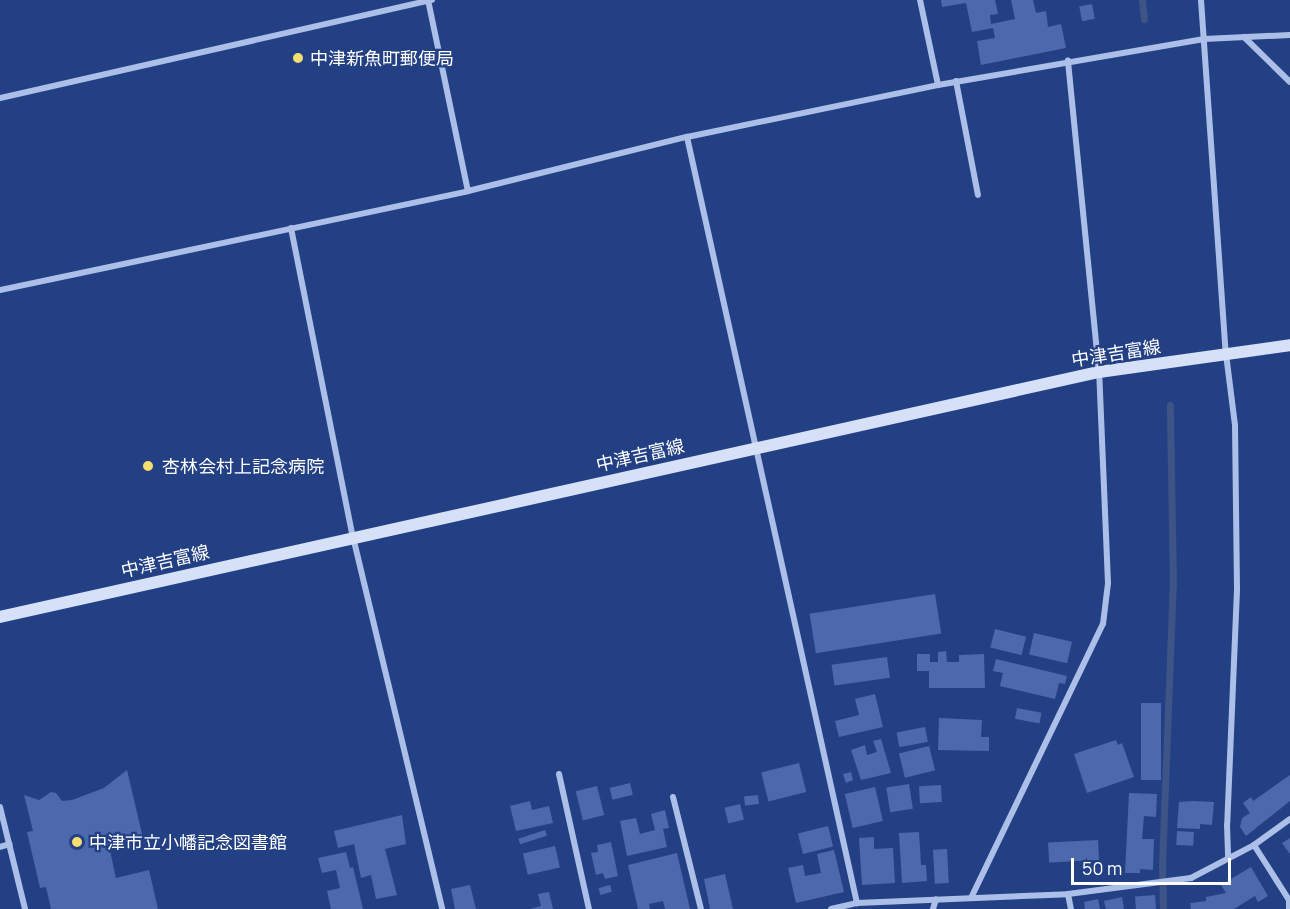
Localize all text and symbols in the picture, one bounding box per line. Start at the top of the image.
place label: 中津新魚町郵便局 [310,47,454,69]
marker: 中津新魚町郵便局 [291,51,305,65]
street label: 中津吉富線 [1070,335,1162,371]
street label: 中津吉富線 [594,434,686,476]
place label: 杏林会村上記念病院 [162,455,324,477]
marker: 杏林会村上記念病院 [139,457,157,475]
street label: 中津吉富線 [119,540,211,582]
place label: 中津市立小幡記念図書館 [89,831,287,853]
marker: 中津市立小幡記念図書館 [70,835,84,849]
scale bar [1074,846,1234,884]
text: 50 m [1082,856,1122,880]

